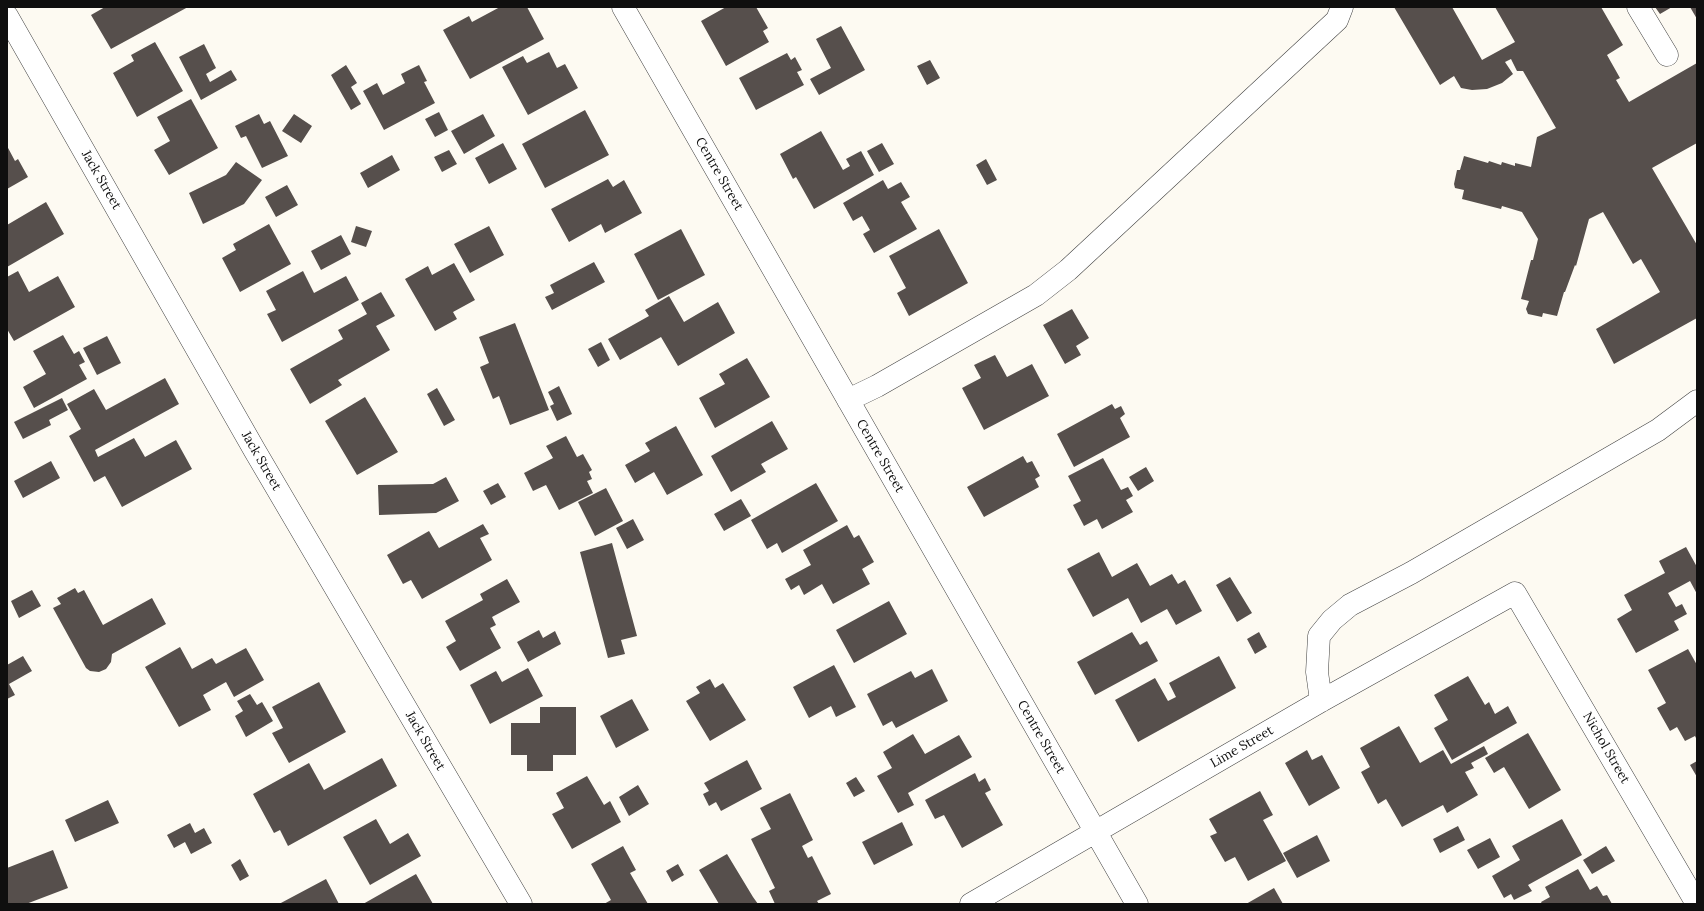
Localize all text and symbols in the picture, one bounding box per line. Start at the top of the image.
street label: Centre Street [692,135,746,213]
street label: Jack Street [78,148,124,212]
street label: Centre Street [853,417,907,495]
street label: Jack Street [238,429,284,493]
street label: Centre Street [1014,698,1068,776]
street label: Jack Street [402,709,448,773]
street label: Nichol Street [1579,710,1633,786]
street label: Lime Street [1208,723,1276,771]

